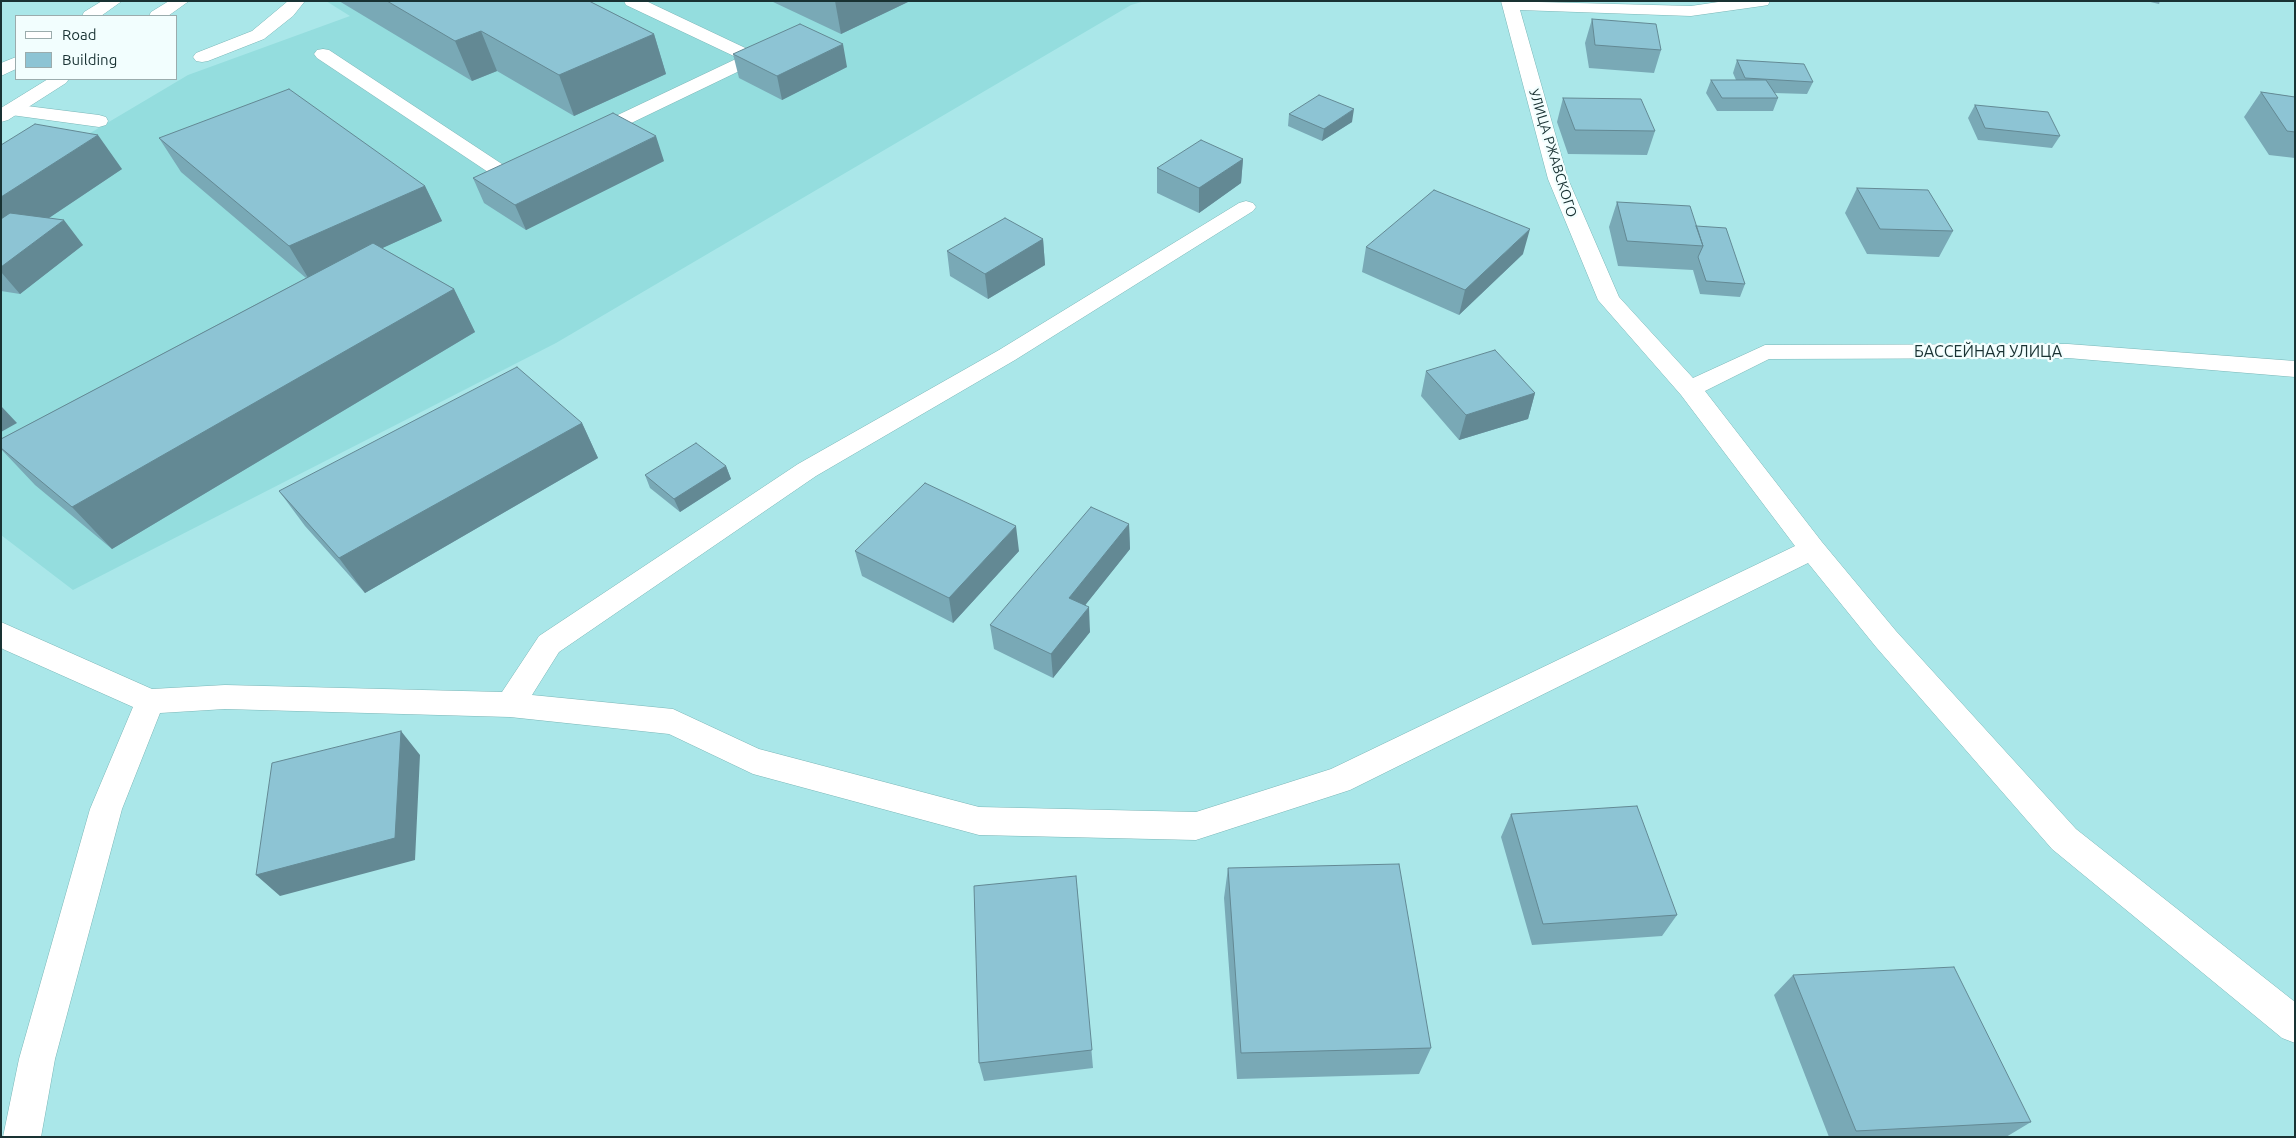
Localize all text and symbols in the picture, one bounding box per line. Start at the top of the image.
legend [15,15,178,80]
text: Road [62,26,97,43]
text: Building [62,51,117,68]
street label: УЛИЦА РЖАВСКОГО [1525,87,1581,219]
street label: БАССЕЙНАЯ УЛИЦА [1914,342,2062,362]

